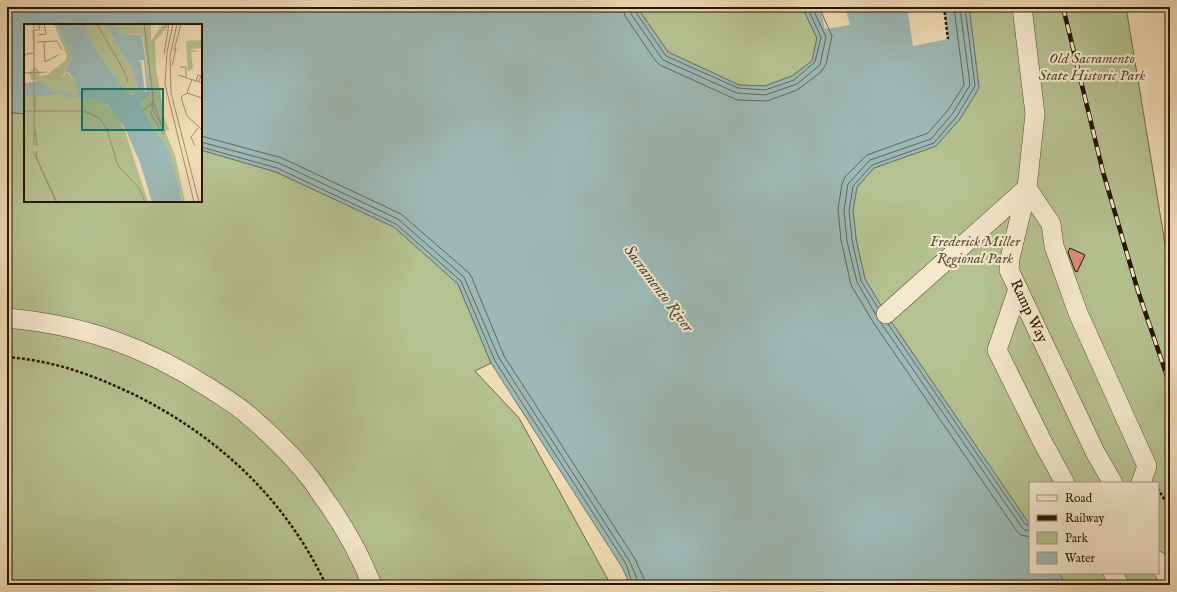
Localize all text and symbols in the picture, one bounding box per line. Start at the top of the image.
inset map [24,24,202,202]
park label: Old Sacramento State Historic Park [1039,49,1146,85]
park label: Frederick Miller Regional Park [930,232,1021,269]
water label: Sacramento River [619,241,698,338]
street label: Ramp Way [1006,276,1052,346]
legend [1029,482,1159,574]
text: Road [1065,491,1093,506]
text: Railway [1065,511,1104,526]
text: Park [1065,531,1088,546]
text: Water [1065,551,1096,566]

